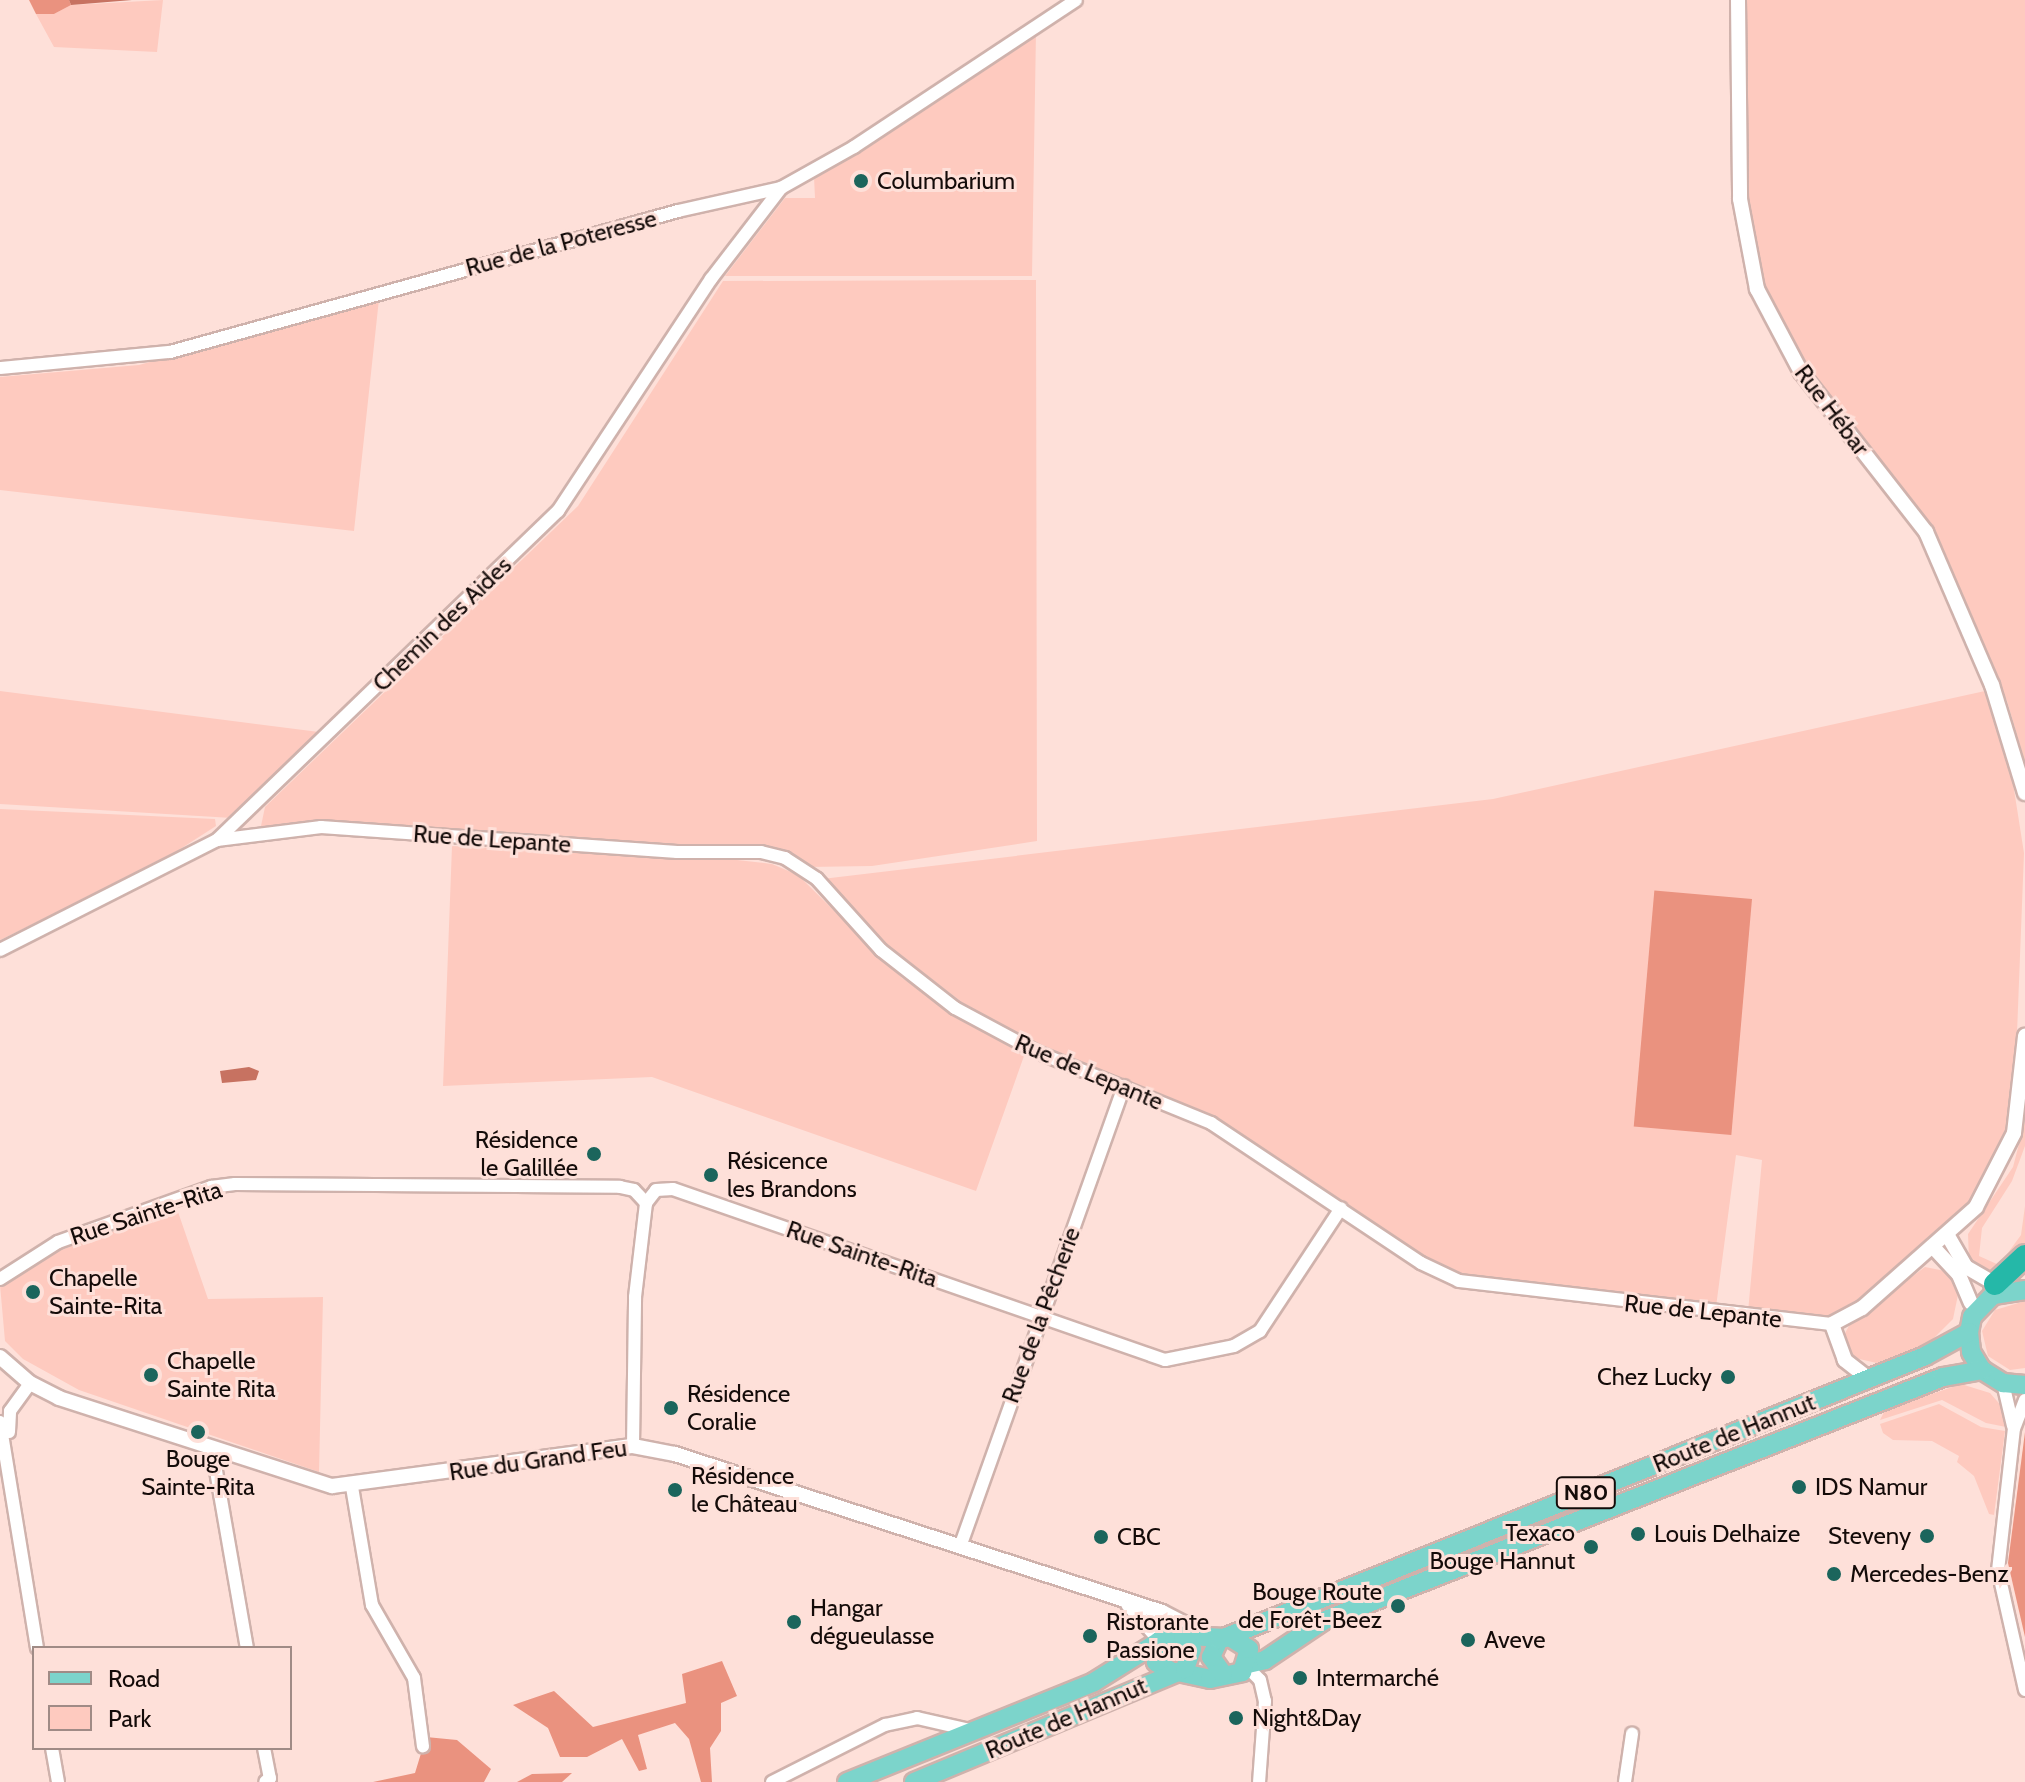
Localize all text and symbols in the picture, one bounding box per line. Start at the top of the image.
place label: Columbarium [877,167,1015,195]
marker: Columbarium [852,172,870,190]
street label: Rue de la Poteresse [462,204,660,282]
street label: Rue Hébar [1789,359,1875,461]
street label: Chemin des Aides [367,551,517,697]
street label: Rue de Lepante [412,819,572,859]
street label: Rue de Lepante [1011,1028,1167,1116]
place label: Résidence le Galillée [475,1126,578,1182]
marker: Résidence le Galillée [585,1145,603,1163]
place label: Résicence les Brandons [727,1147,857,1203]
marker: Résicence les Brandons [702,1166,720,1184]
street label: Rue Sainte-Rita [67,1175,225,1251]
street label: Rue Sainte-Rita [783,1215,941,1293]
street label: Rue de la Pêcherie [996,1223,1086,1407]
place label: Chapelle Sainte-Rita [49,1264,162,1320]
marker: Chapelle Sainte-Rita [24,1283,42,1301]
street label: Rue de Lepante [1623,1288,1783,1334]
place label: Chapelle Sainte Rita [167,1347,276,1403]
place label: Chez Lucky [1597,1363,1712,1391]
marker: Chapelle Sainte Rita [142,1366,160,1384]
marker: Chez Lucky [1719,1368,1737,1386]
place label: Résidence Coralie [687,1380,790,1436]
street label: Route de Hannut [1649,1387,1819,1479]
marker: Résidence Coralie [662,1399,680,1417]
marker: Bouge Sainte-Rita [189,1423,207,1441]
street label: Rue du Grand Feu [447,1433,629,1487]
place label: Bouge Sainte-Rita [141,1445,255,1501]
place label: Résidence le Château [691,1462,798,1518]
place label: IDS Namur [1815,1473,1927,1501]
road number: N80 [1554,1475,1618,1511]
marker: IDS Namur [1790,1478,1808,1496]
marker: Résidence le Château [666,1481,684,1499]
place label: Texaco Bouge Hannut [1430,1519,1575,1575]
place label: Louis Delhaize [1654,1520,1800,1548]
place label: Steveny [1828,1522,1911,1550]
place label: CBC [1117,1523,1161,1551]
marker: Louis Delhaize [1629,1525,1647,1543]
marker: Steveny [1918,1527,1936,1545]
marker: CBC [1092,1528,1110,1546]
marker: Texaco Bouge Hannut [1582,1538,1600,1556]
place label: Mercedes-Benz [1850,1560,2009,1588]
marker: Mercedes-Benz [1825,1565,1843,1583]
place label: Bouge Route de Forêt-Beez [1238,1578,1382,1634]
place label: Hangar dégueulasse [810,1594,934,1650]
marker: Bouge Route de Forêt-Beez [1389,1597,1407,1615]
place label: Ristorante Passione [1106,1608,1209,1664]
marker: Hangar dégueulasse [785,1613,803,1631]
place label: Aveve [1484,1626,1546,1654]
marker: Ristorante Passione [1081,1627,1099,1645]
marker: Aveve [1459,1631,1477,1649]
legend [32,1646,292,1750]
text: Road [108,1664,160,1693]
place label: Intermarché [1316,1664,1439,1692]
marker: Intermarché [1291,1669,1309,1687]
street label: Route de Hannut [981,1671,1151,1765]
text: Park [108,1704,151,1733]
place label: Night&Day [1252,1704,1361,1732]
marker: Night&Day [1227,1709,1245,1727]

